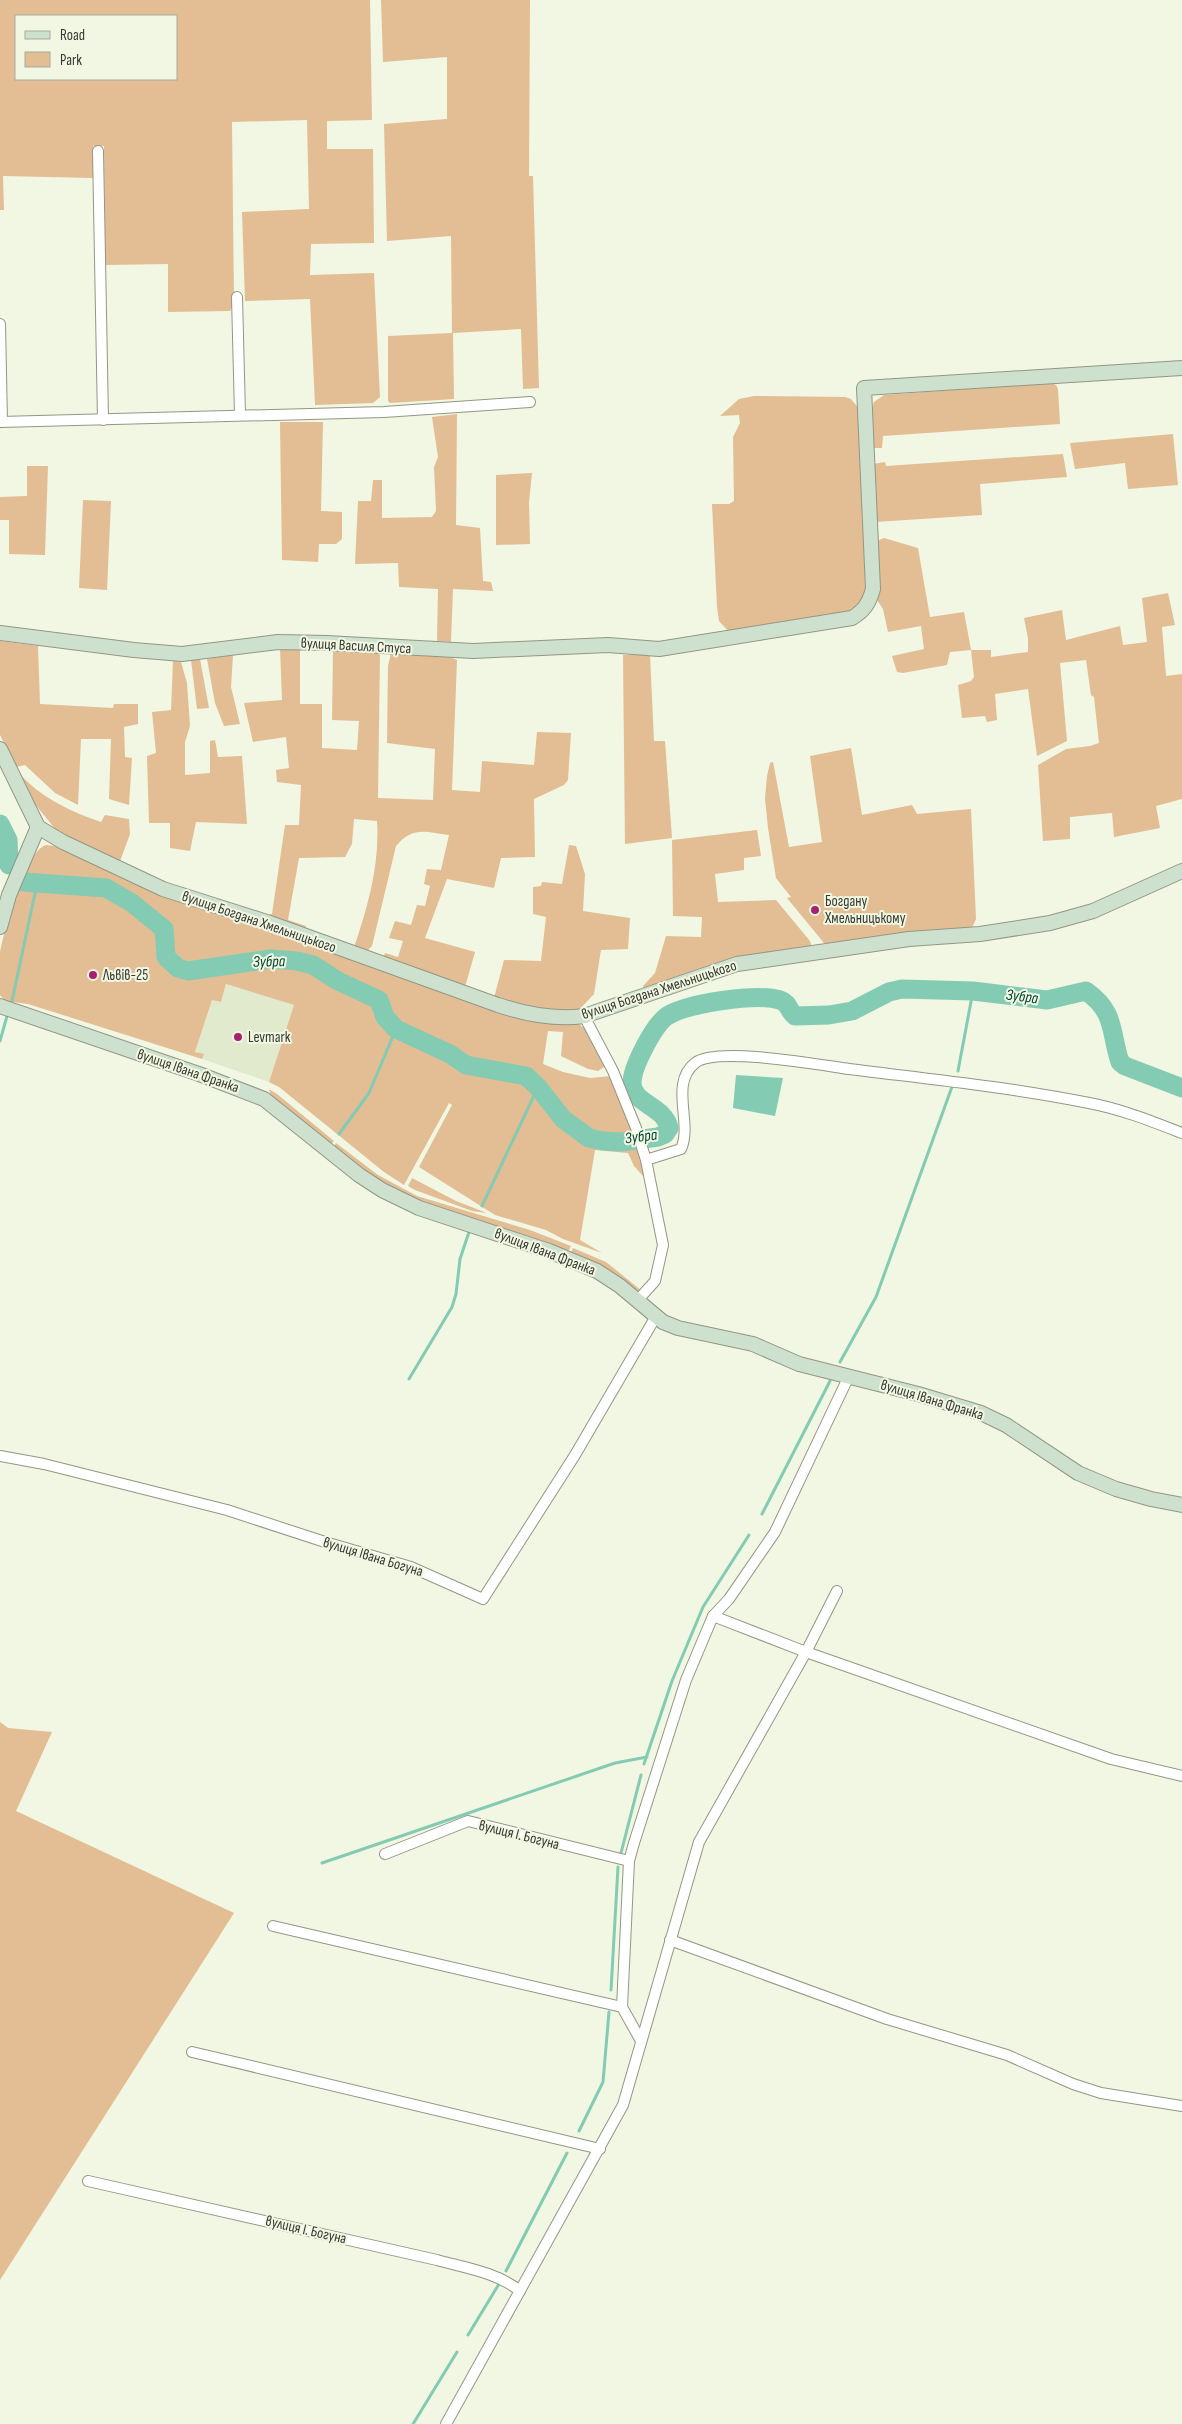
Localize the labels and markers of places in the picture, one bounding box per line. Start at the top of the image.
place label: Богдану Хмельницькому [824,892,906,928]
marker: Богдану Хмельницькому [809,904,821,916]
place label: Львів-25 [102,966,148,985]
marker: Львів-25 [87,969,99,981]
place label: Levmark [248,1028,291,1047]
marker: Levmark [232,1031,244,1043]

